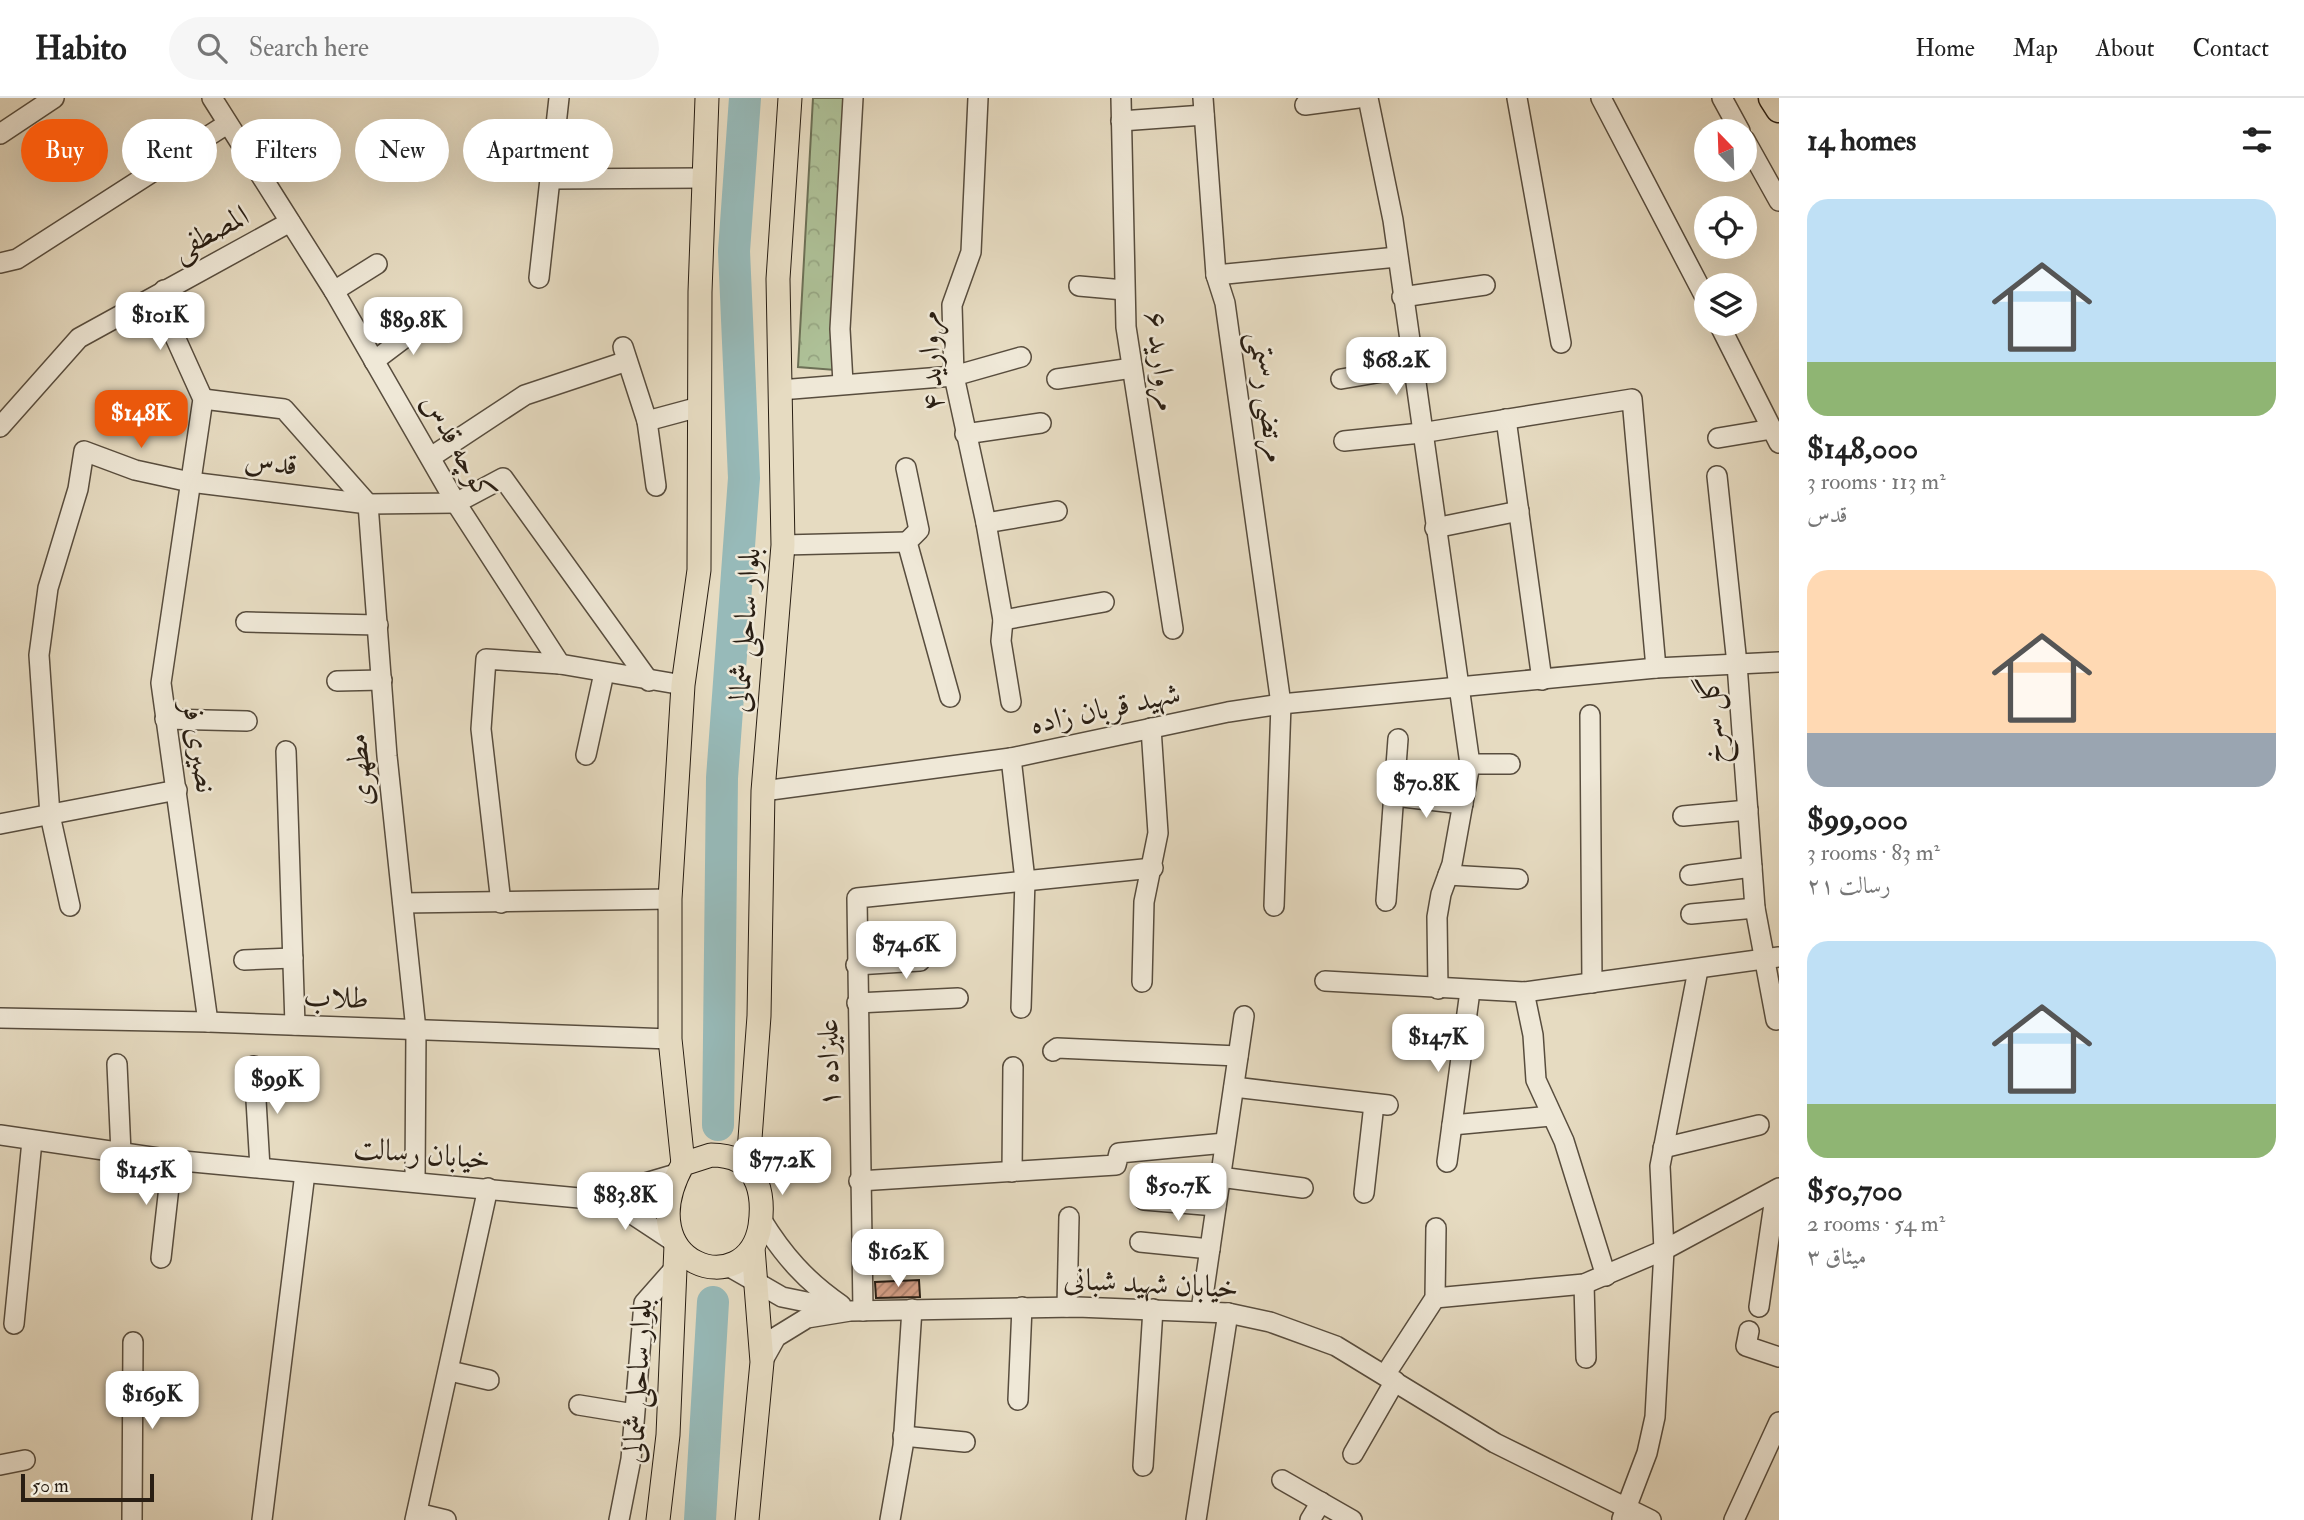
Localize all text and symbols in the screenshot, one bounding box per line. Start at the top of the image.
search box [169,17,659,80]
text: Habito [35,28,127,69]
icon: search [193,29,231,67]
text: Search here [249,32,369,64]
text: Home [1915,33,1975,64]
text: Map [2013,33,2058,64]
text: About [2096,33,2155,64]
text: Contact [2193,33,2269,64]
chip: Buy [21,119,108,182]
chip: Rent [122,119,217,182]
chip: Filters [231,119,341,182]
chip: New [355,119,449,182]
chip: Apartment [463,119,613,182]
north arrow [1694,119,1757,182]
map controls [1694,119,1757,336]
icon: filters [2238,121,2276,159]
text: 14 homes [1807,122,1916,159]
button: locate [1694,196,1757,259]
street label: المصطفی [165,197,257,271]
icon: home [1979,244,2105,370]
button: layers [1694,273,1757,336]
pin: $101K [111,292,209,352]
pin: $89.8K [356,298,470,357]
text: $101K [131,300,189,329]
text: $89.8K [380,305,446,334]
street label: مروارید ۴ [909,309,954,412]
street label: مروارید ۶ [1135,309,1186,414]
street label: مرتضی رستمی [1238,329,1295,465]
pin: $68.2K [1339,338,1453,397]
text: $68.2K [1362,345,1430,374]
street label: کوچه قدس [411,387,504,509]
pin: $148K [92,390,190,450]
text: $148K [111,398,171,427]
text: $148,000 [1807,430,1918,467]
street label: قدس [243,441,299,484]
text: 3 rooms · 113 m² [1807,467,1946,496]
text: قدس [1807,500,1847,529]
street label: بلوار ساحلی شمالی [720,546,772,714]
icon: home [1979,615,2105,741]
street label: گل سرخ [1690,674,1740,766]
street label: شهید قربان زاده [1027,675,1184,742]
street label: نصیری فر [174,696,225,796]
street label: مطهری [338,732,381,808]
pin: $70.8K [1369,760,1483,820]
text: $70.8K [1393,768,1459,797]
text: $99,000 [1807,801,1908,838]
text: 3 rooms · 83 m² [1807,838,1940,867]
text: رسالت ۲۱ [1807,871,1891,900]
pin: $74.6K [849,922,963,981]
text: $74.6K [872,929,940,958]
street label: طلاب [303,978,369,1017]
icon: home [1979,986,2105,1112]
pin: $147K [1389,1014,1487,1074]
street label: علیزاده ۱ [809,1018,848,1108]
text: $147K [1408,1022,1468,1051]
pin: $99K [236,1056,318,1116]
text: $99K [251,1064,303,1093]
street label: خیابان رسالت [352,1129,492,1178]
pin: $77.2K [725,1138,839,1197]
text: $77.2K [749,1145,815,1174]
pin: $145K [97,1148,195,1207]
text: $145K [116,1155,176,1184]
pin: $50.7K [1121,1164,1235,1223]
text: $50.7K [1146,1171,1210,1200]
pin: $83.8K [568,1172,682,1232]
text: $50,700 [1807,1172,1903,1209]
text: $83.8K [593,1180,657,1209]
text: 2 rooms · 54 m² [1807,1209,1945,1238]
pin: $162K [849,1230,947,1289]
text: $162K [868,1237,928,1266]
text: میثاق ۳ [1807,1242,1867,1271]
street label: خیابان شهید شبانی [1063,1260,1239,1307]
street label: بلوار ساحلی شمالی [615,1297,663,1465]
pin: $169K [103,1372,201,1431]
text: $169K [122,1379,182,1408]
scale bar [21,1471,154,1503]
text: 50 m [32,1474,69,1498]

